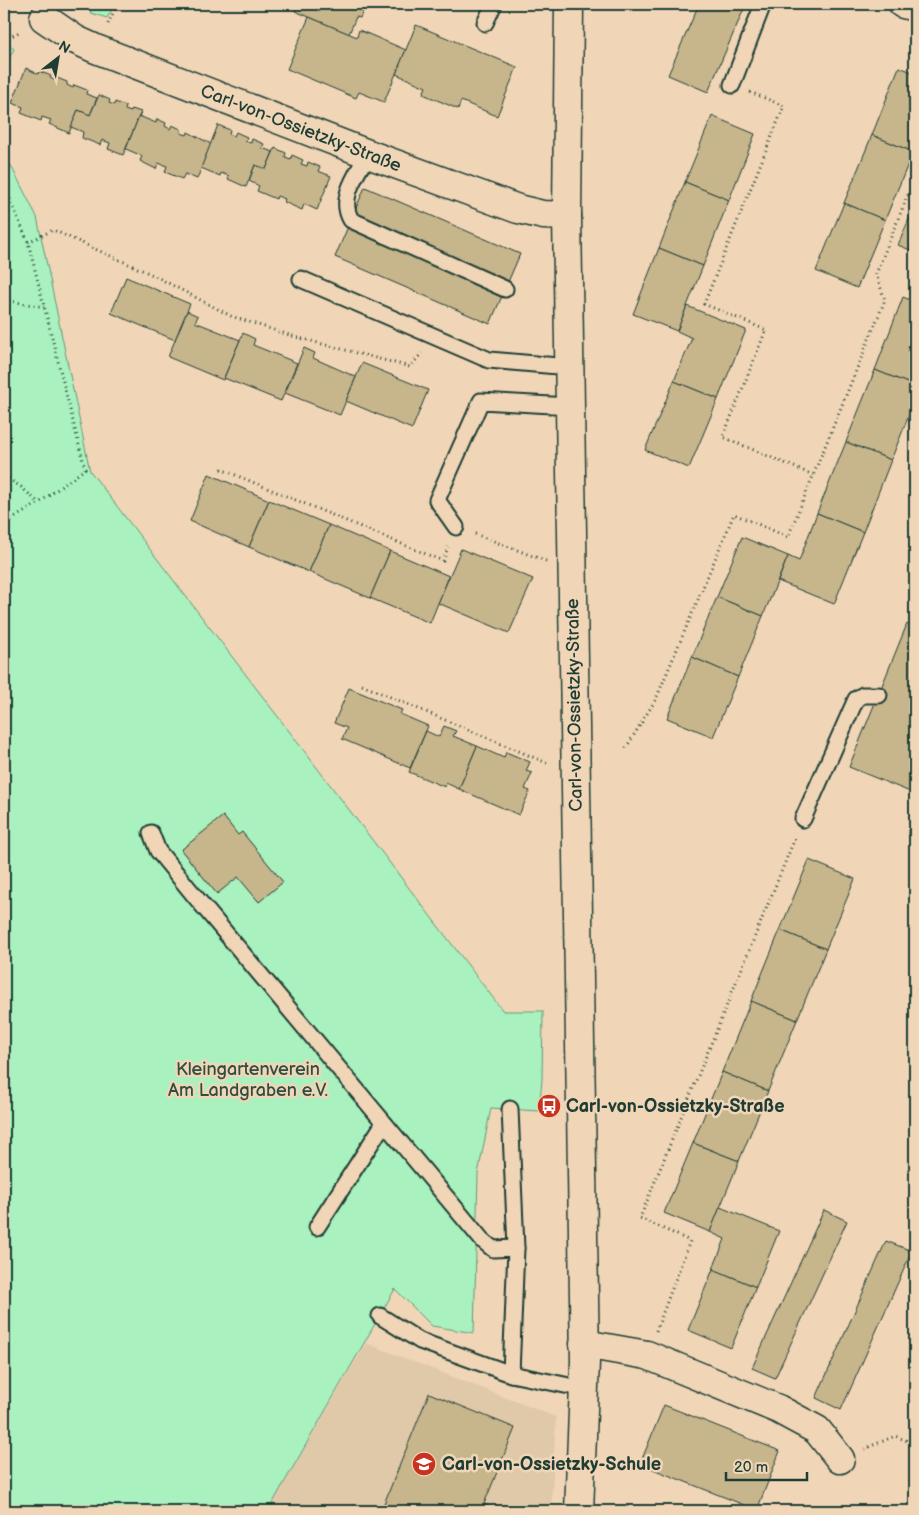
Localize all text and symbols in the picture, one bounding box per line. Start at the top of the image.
north arrow [32,32,82,82]
text: N [56,37,73,57]
street label: Carl-von-Ossietzky-Straße [197,80,404,177]
street label: Carl-von-Ossietzky-Straße [562,598,587,812]
park label: Kleingartenverein Am Landgraben e.V. [168,1059,328,1101]
bus stop icon: Carl-von-Ossietzky-Straße [536,1093,562,1119]
place label: Carl-von-Ossietzky-Straße [566,1096,785,1117]
scale bar [726,1450,808,1482]
school or university icon: Carl-von-Ossietzky-Schule [411,1451,437,1477]
place label: Carl-von-Ossietzky-Schule [442,1454,661,1475]
text: 20 m [734,1458,768,1477]

